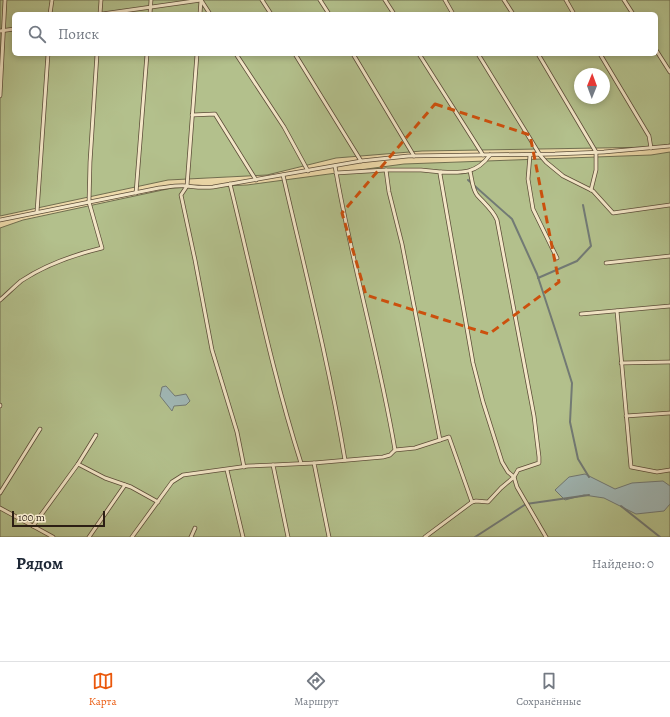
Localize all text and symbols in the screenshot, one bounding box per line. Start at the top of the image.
search box [12,12,658,56]
icon: search [26,23,48,45]
text: Поиск [58,24,99,44]
north arrow [574,68,610,104]
scale bar [12,509,105,528]
text: 100 m [18,510,45,525]
text: Рядом [16,552,63,575]
text: Найдено: 0 [592,555,654,572]
tab: Карта [89,670,117,709]
tab: Маршрут [294,670,339,709]
tab: Сохранённые [516,670,581,709]

